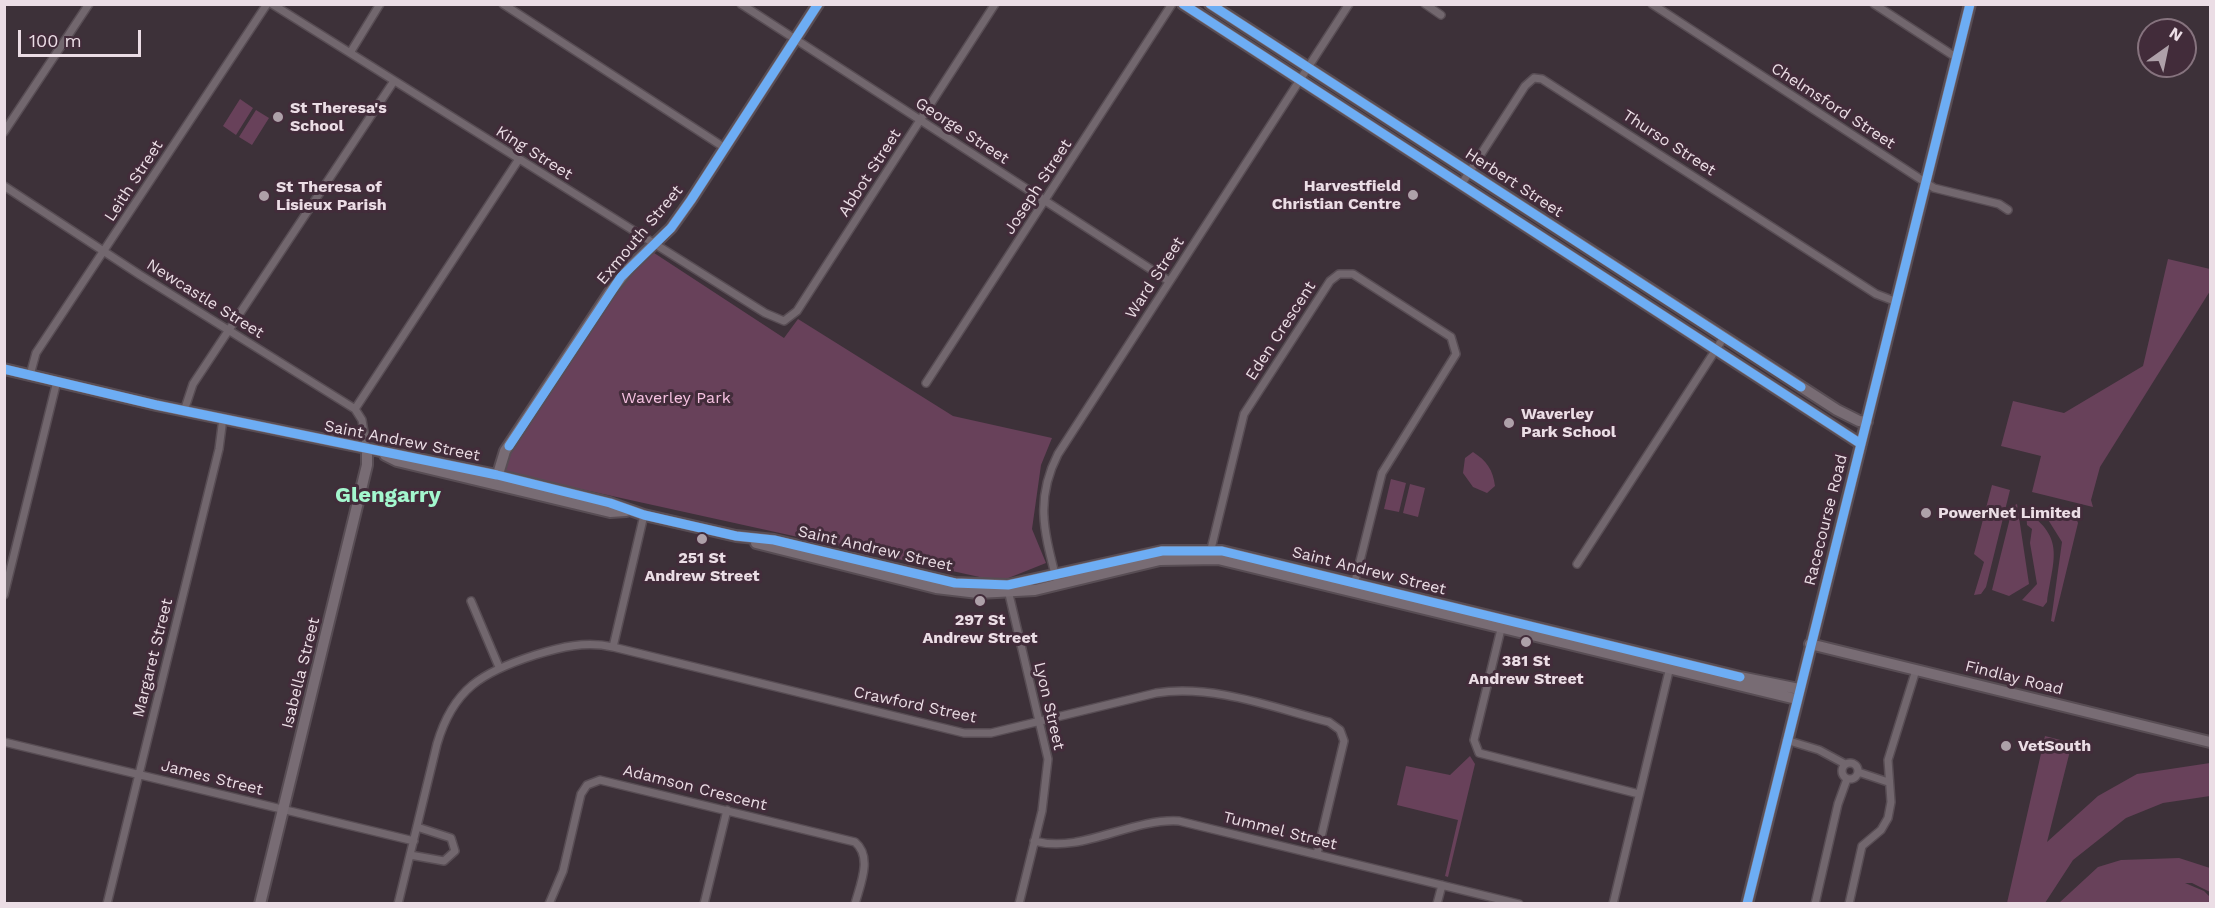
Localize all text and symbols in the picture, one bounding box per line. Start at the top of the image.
scale bar [21,18,144,56]
north arrow [2137,18,2197,78]
text: N [2166,23,2186,45]
text: 100 m [29,30,82,51]
street label: Chelmsford Street [1767,59,1899,153]
street label: George Street [912,94,1012,168]
place label: St Theresa's School [290,98,387,136]
street label: Thurso Street [1619,106,1719,180]
marker: St Theresa's School [271,110,285,124]
street label: King Street [492,122,576,184]
street label: Abbot Street [835,126,905,220]
street label: Joseph Street [1000,136,1076,238]
street label: Leith Street [101,137,167,225]
street label: Herbert Street [1461,144,1567,222]
place label: Harvestfield Christian Centre [1272,176,1401,214]
place label: St Theresa of Lisieux Parish [276,177,387,215]
street label: Exmouth Street [593,181,687,289]
marker: Harvestfield Christian Centre [1406,188,1420,202]
marker: St Theresa of Lisieux Parish [257,189,271,203]
street label: Ward Street [1121,233,1189,323]
street label: Newcastle Street [143,255,267,343]
street label: Eden Crescent [1242,278,1320,384]
park label: Waverley Park [621,388,731,408]
place label: Waverley Park School [1521,404,1616,442]
street label: Saint Andrew Street [323,416,481,466]
marker: Waverley Park School [1502,416,1516,430]
street label: Racecourse Road [1800,452,1852,588]
district label: Glengarry [335,483,441,509]
place label: PowerNet Limited [1938,503,2081,523]
marker: PowerNet Limited [1919,506,1933,520]
street label: Saint Andrew Street [796,522,954,576]
marker: 251 St Andrew Street [695,532,709,546]
street label: Saint Andrew Street [1290,543,1448,599]
place label: 251 St Andrew Street [644,548,760,586]
marker: 297 St Andrew Street [973,594,987,608]
street label: Margaret Street [129,597,177,719]
place label: 297 St Andrew Street [922,610,1038,648]
street label: Isabella Street [278,615,324,731]
marker: 381 St Andrew Street [1519,635,1533,649]
place label: 381 St Andrew Street [1468,651,1584,689]
street label: Findlay Road [1963,657,2065,699]
street label: Lyon Street [1030,660,1068,752]
street label: Crawford Street [852,683,978,727]
place label: VetSouth [2018,736,2091,756]
marker: VetSouth [1999,739,2013,753]
street label: James Street [159,756,265,800]
street label: Adamson Crescent [621,761,769,815]
street label: Tummel Street [1221,808,1339,854]

